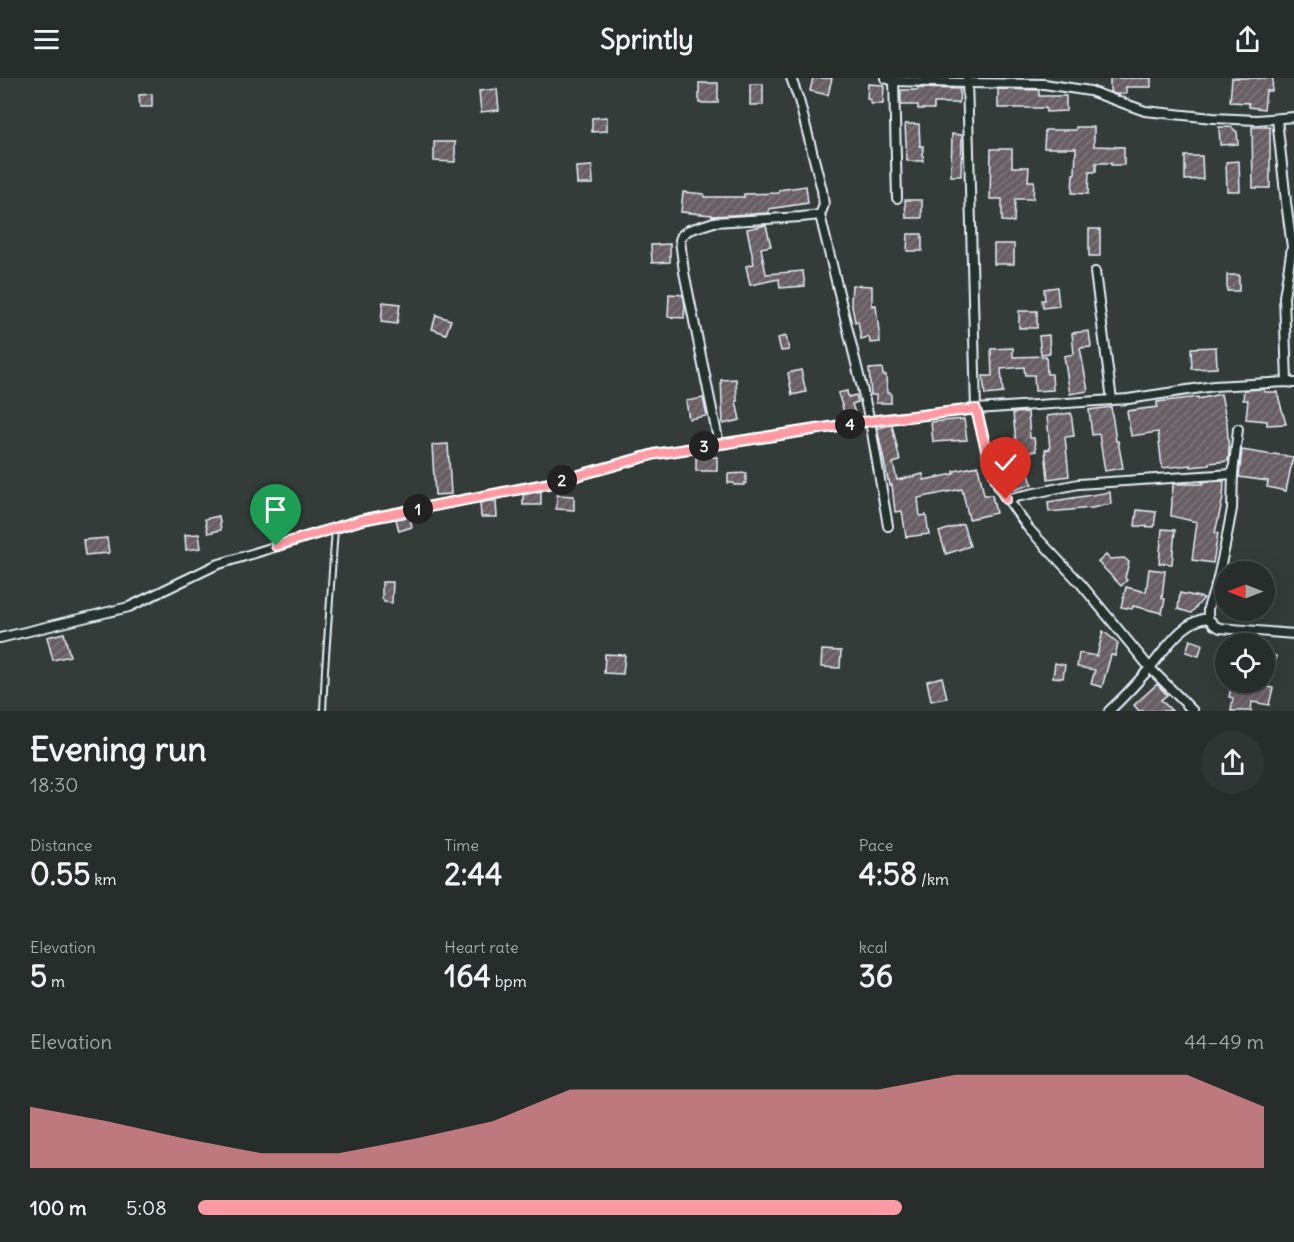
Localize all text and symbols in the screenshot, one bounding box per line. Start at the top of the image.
text: Sprintly [600,22,694,56]
icon: menu [30,23,63,56]
icon: share [1231,23,1264,56]
pin: 4 [835,409,865,439]
text: 4 [845,414,855,434]
pin: 3 [689,431,719,461]
text: 3 [699,436,709,456]
pin [980,437,1031,499]
icon: check [989,446,1022,479]
pin: 2 [547,465,577,495]
text: 2 [558,470,566,490]
pin [250,484,301,546]
icon: arrive [259,493,292,526]
pin: 1 [403,494,433,524]
text: 1 [415,499,421,519]
north arrow [1215,561,1275,621]
map controls [1215,561,1275,693]
button: locate [1215,633,1275,693]
text: Evening run [30,728,206,770]
button: share [1201,731,1264,794]
text: 18:30 [30,772,79,797]
text: Distance [30,835,92,855]
text: Time [444,835,479,855]
text: Pace [859,835,893,855]
text: 0.55 [30,855,90,893]
text: 2:44 [444,855,502,893]
text: 4:58 [859,855,917,893]
text: km [90,869,116,889]
text: /km [917,869,949,889]
text: Elevation [30,937,96,957]
text: Heart rate [444,937,519,957]
text: kcal [859,937,887,957]
text: 5 [30,957,47,995]
text: 164 [444,957,491,995]
text: 36 [859,957,893,995]
text: m [47,971,65,991]
text: bpm [491,971,527,991]
text: Elevation [30,1029,112,1054]
text: 44–49 m [1184,1029,1264,1054]
text: 100 m [30,1195,87,1220]
text: 5:08 [126,1195,167,1220]

